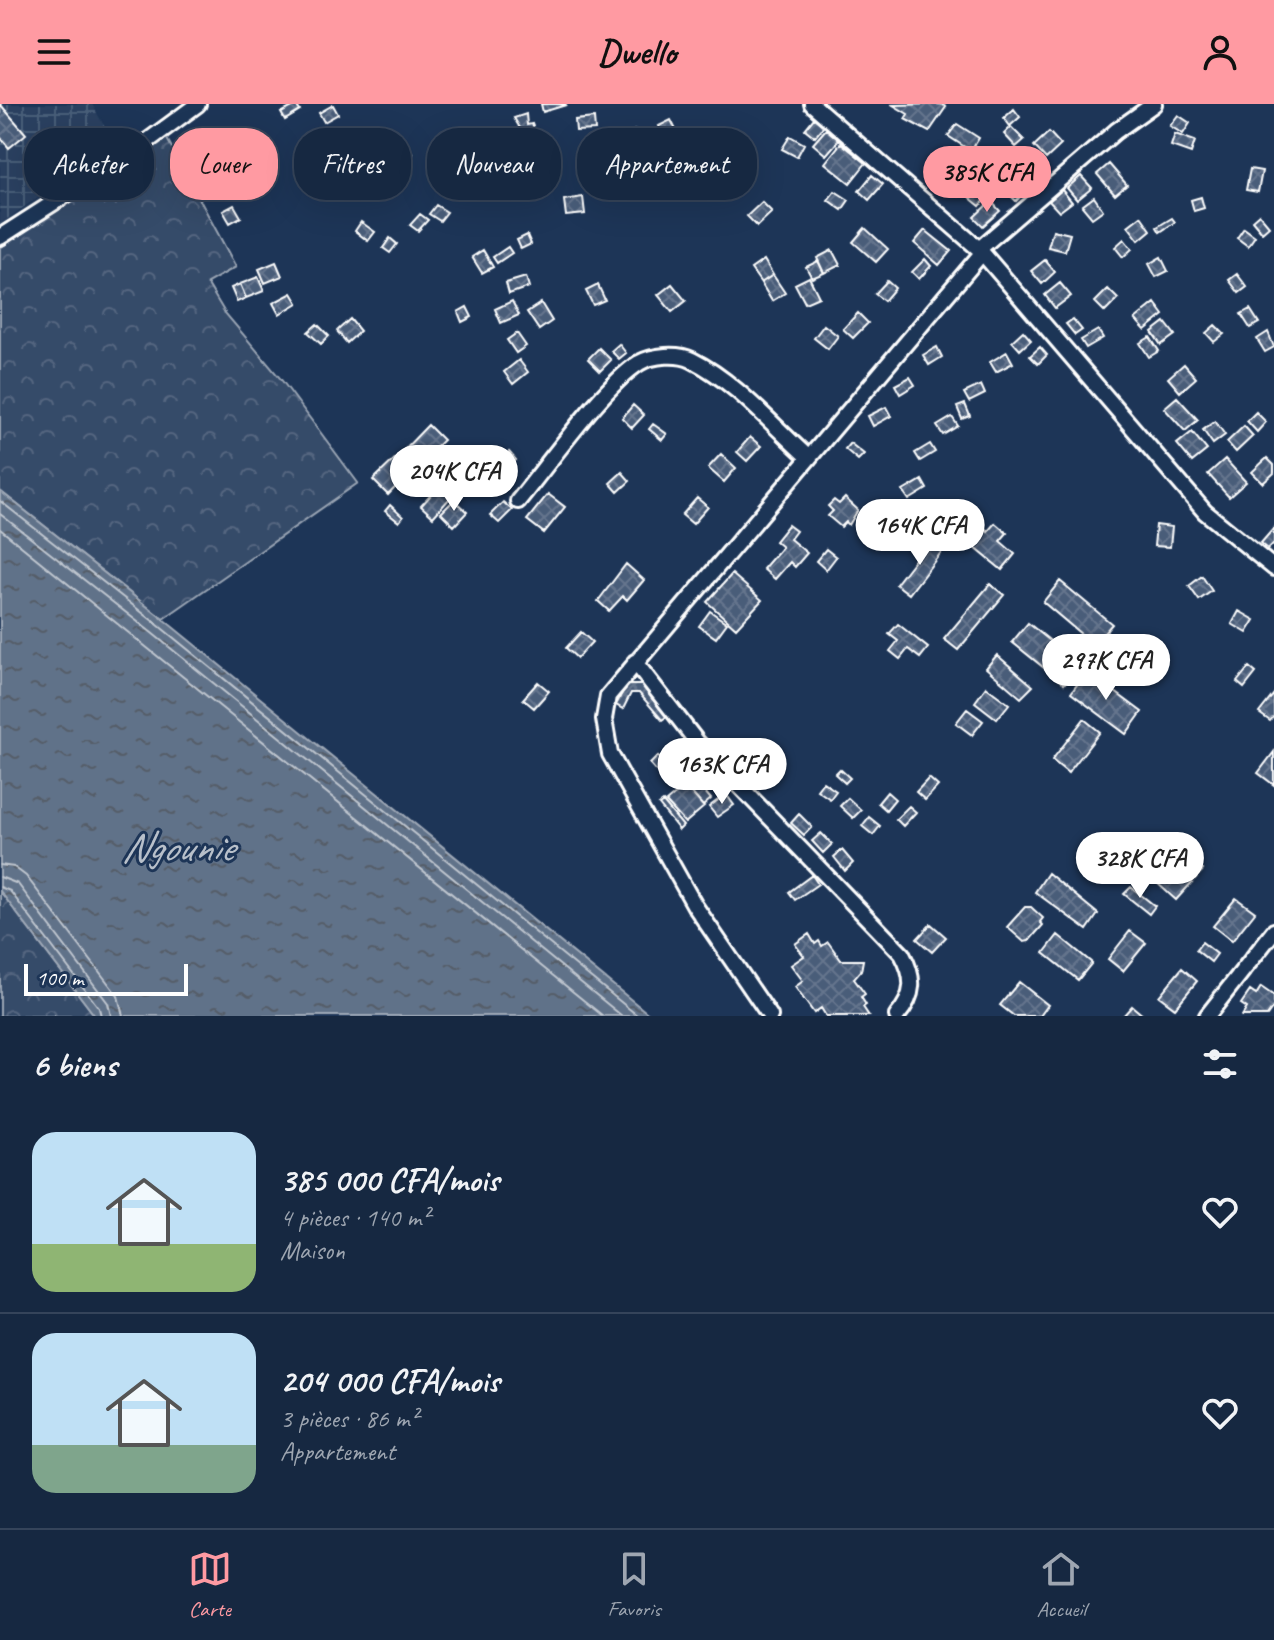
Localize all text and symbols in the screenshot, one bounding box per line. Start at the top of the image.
text: Dwello [598,29,676,75]
icon: menu [32,30,76,74]
icon: person [1198,30,1242,74]
chip: Acheter [24,128,154,200]
chip: Louer [170,128,278,200]
chip: Filtres [294,128,411,200]
chip: Nouveau [427,128,561,200]
chip: Appartement [577,128,757,200]
pin: 385K CFA [904,146,1070,214]
text: 385K CFA [941,155,1033,188]
pin: 204K CFA [371,445,537,513]
text: 204K CFA [408,454,500,487]
pin: 164K CFA [837,499,1003,567]
text: 164K CFA [874,508,966,541]
pin: 297K CFA [1023,634,1189,702]
text: 297K CFA [1060,643,1152,676]
pin: 163K CFA [639,738,805,806]
text: 163K CFA [676,747,768,780]
water label: Ngounie [121,821,239,874]
pin: 328K CFA [1057,832,1223,900]
text: 328K CFA [1094,841,1186,874]
scale bar [24,960,188,996]
text: 100 m [36,964,83,992]
icon: filters [1198,1042,1242,1086]
text: 6 biens [32,1043,117,1086]
text: 385 000 CFA/mois [280,1158,499,1201]
icon: home [96,1164,192,1260]
icon: heart [1198,1190,1242,1234]
text: 4 pièces · 140 m² [280,1201,429,1234]
text: Maison [280,1234,345,1267]
text: 204 000 CFA/mois [280,1359,499,1402]
icon: home [96,1365,192,1461]
icon: heart [1198,1391,1242,1435]
text: 3 pièces · 86 m² [280,1402,418,1435]
text: Appartement [280,1435,395,1468]
tab: Carte [188,1547,232,1623]
tab: Favoris [608,1547,661,1623]
tab: Accueil [1036,1547,1086,1623]

